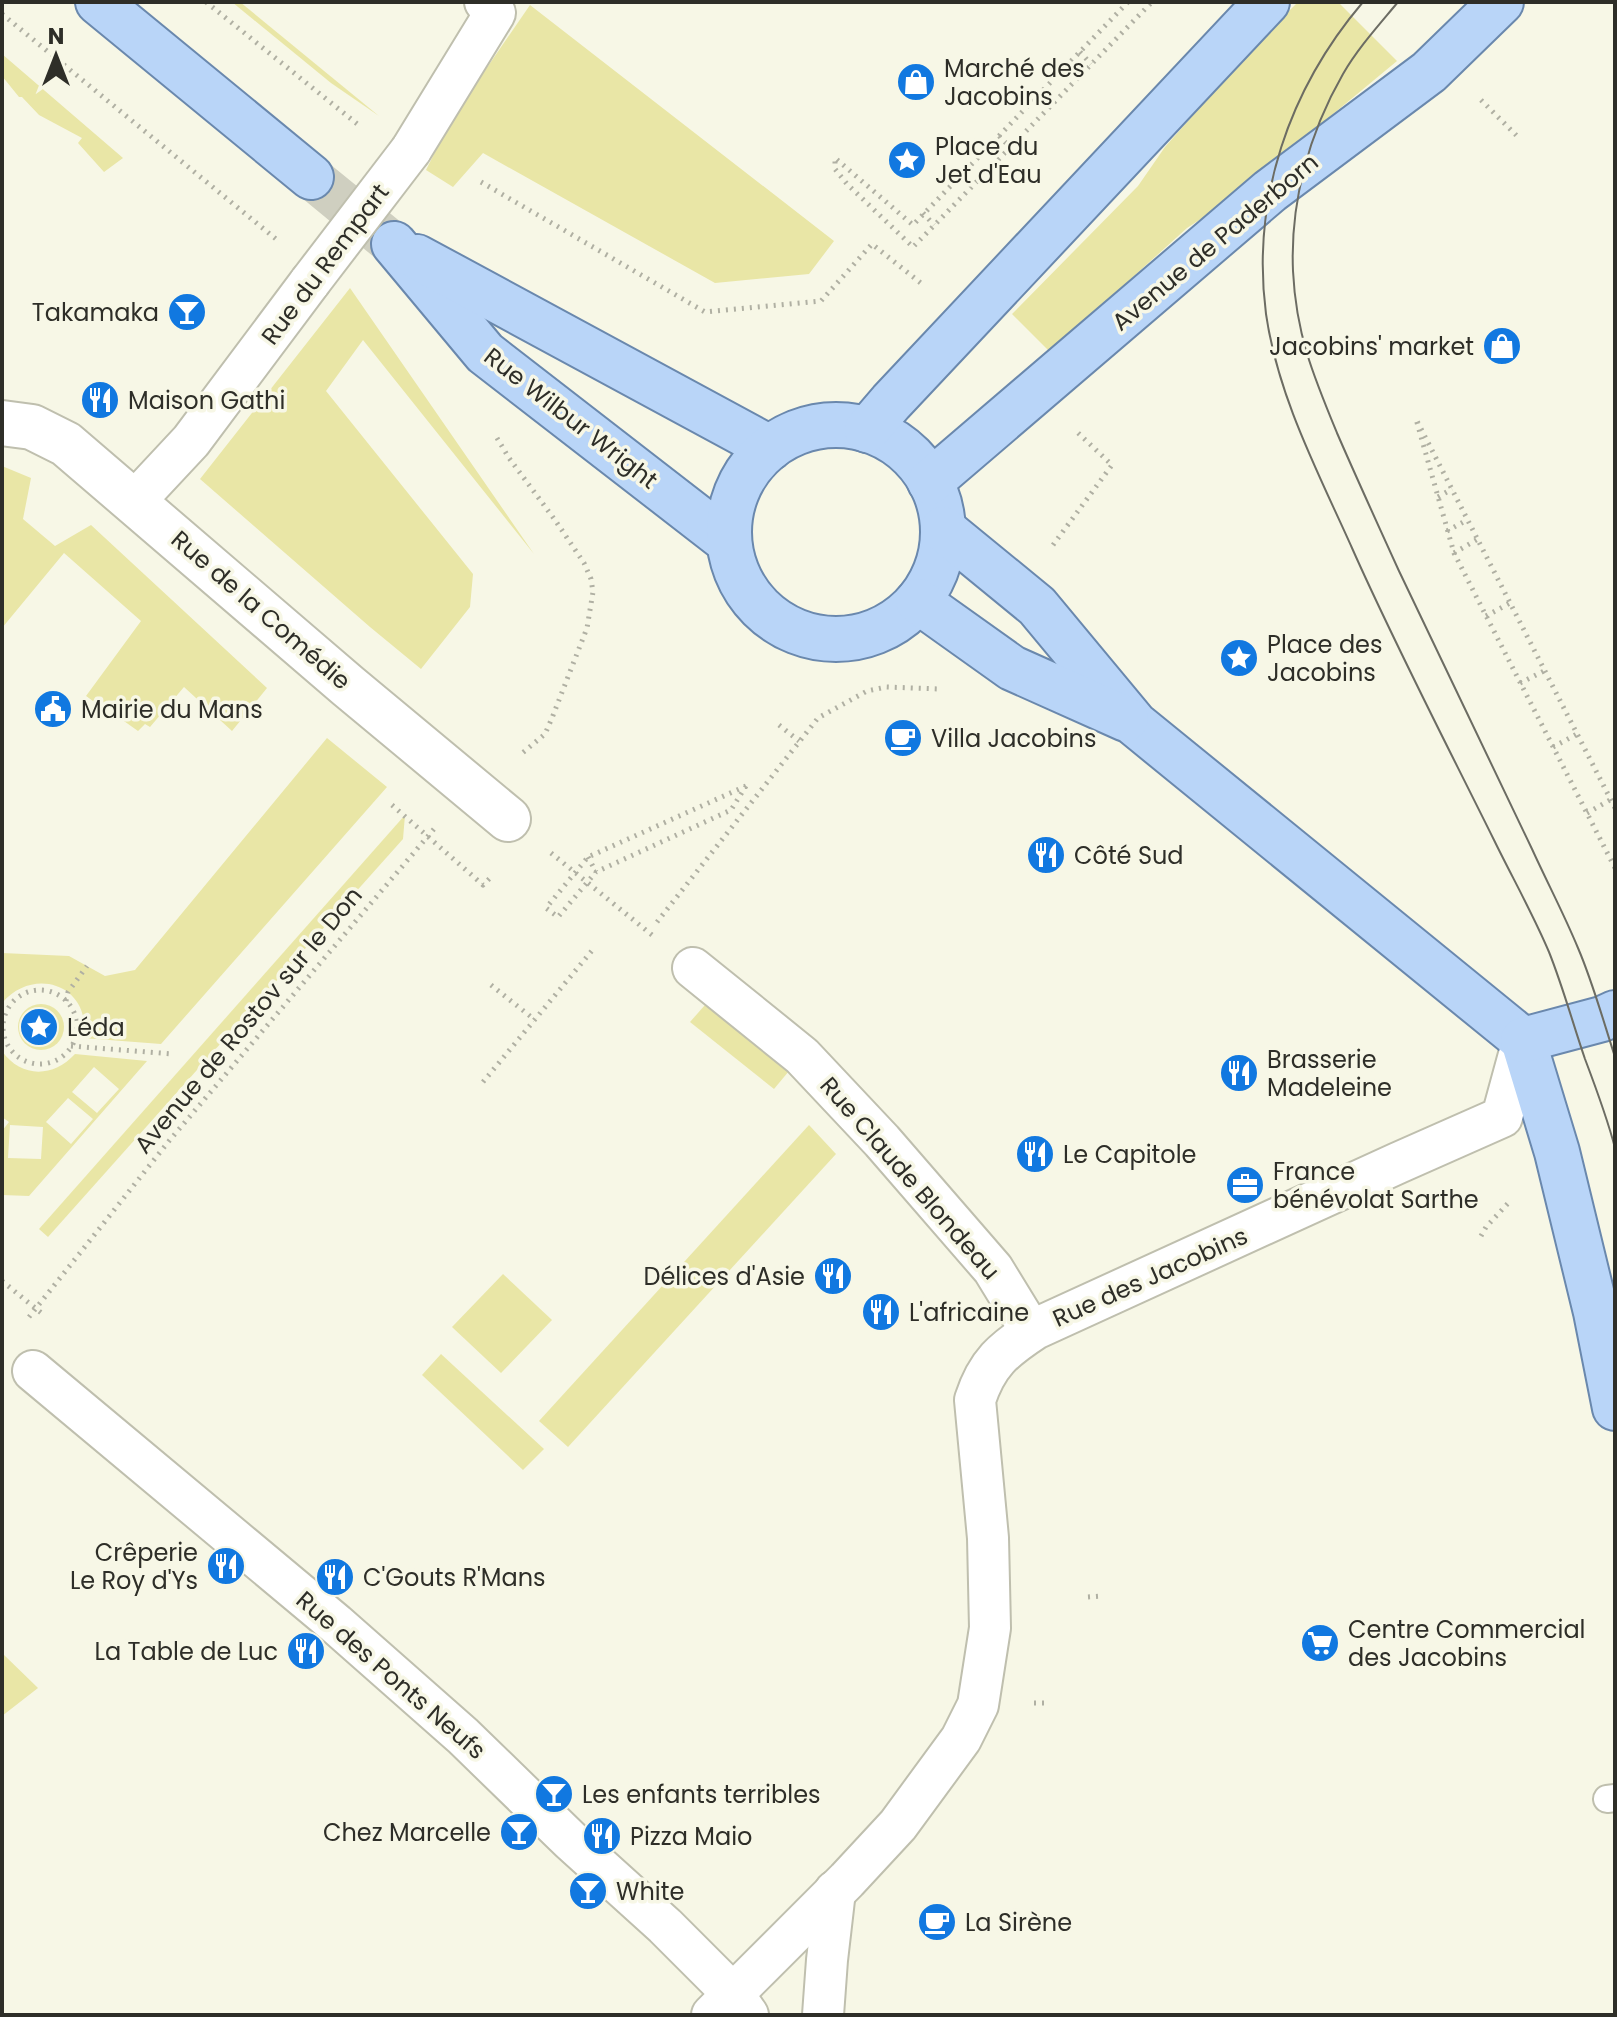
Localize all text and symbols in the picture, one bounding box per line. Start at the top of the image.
north arrow [16,16,96,96]
text: N [48,21,64,52]
place label: Marché des Jacobins [944,52,1085,113]
shop icon: Marché des Jacobins [895,61,937,103]
place label: Place du Jet d'Eau [935,130,1042,191]
place icon: Place du Jet d'Eau [886,139,928,181]
street label: Avenue de Paderborn [1105,146,1325,338]
street label: Rue du Rempart [254,177,396,351]
bar icon: Takamaka [166,291,208,333]
place label: Takamaka [32,296,159,329]
shop icon: Jacobins' market [1481,325,1523,367]
place label: Jacobins' market [1269,330,1474,363]
street label: Rue Wilbur Wright [477,340,665,496]
restaurant icon: Maison Gathi [79,379,121,421]
place label: Maison Gathi [128,384,285,417]
street label: Rue de la Comédie [164,523,358,697]
place label: Place des Jacobins [1267,628,1383,689]
place icon: Place des Jacobins [1218,637,1260,679]
public building icon: Mairie du Mans [32,688,74,730]
place label: Mairie du Mans [81,693,263,726]
cafe icon: Villa Jacobins [882,717,924,759]
place label: Villa Jacobins [931,722,1096,755]
restaurant icon: Côté Sud [1025,834,1067,876]
place label: Côté Sud [1074,839,1184,872]
street label: Avenue de Rostov sur le Don [127,880,369,1160]
place icon: Léda [18,1006,60,1048]
place label: Léda [67,1011,125,1044]
place label: Brasserie Madeleine [1267,1043,1392,1104]
restaurant icon: Brasserie Madeleine [1218,1052,1260,1094]
street label: Rue Claude Blondeau [813,1070,1007,1286]
restaurant icon: Le Capitole [1014,1133,1056,1175]
place label: Le Capitole [1063,1138,1196,1171]
place label: France bénévolat Sarthe [1273,1155,1479,1216]
office icon: France bénévolat Sarthe [1224,1164,1266,1206]
street label: Rue des Jacobins [1047,1219,1253,1335]
restaurant icon: Délices d'Asie [812,1255,854,1297]
place label: Délices d'Asie [643,1260,805,1293]
restaurant icon: L'africaine [860,1291,902,1333]
place label: L'africaine [909,1296,1029,1329]
place label: Crêperie Le Roy d'Ys [70,1536,198,1597]
restaurant icon: Crêperie Le Roy d'Ys [205,1545,247,1587]
restaurant icon: C'Gouts R'Mans [314,1556,356,1598]
place label: C'Gouts R'Mans [363,1561,546,1594]
street label: Rue des Ponts Neufs [289,1583,493,1767]
place label: Centre Commercial des Jacobins [1348,1613,1586,1674]
supermarket icon: Centre Commercial des Jacobins [1299,1622,1341,1664]
restaurant icon: La Table de Luc [285,1630,327,1672]
place label: La Table de Luc [95,1635,278,1668]
bar icon: Les enfants terribles [533,1773,575,1815]
place label: Les enfants terribles [582,1778,821,1811]
bar icon: Chez Marcelle [498,1811,540,1853]
restaurant icon: Pizza Maio [581,1815,623,1857]
place label: Chez Marcelle [323,1816,491,1849]
place label: Pizza Maio [630,1820,752,1853]
bar icon: White [567,1870,609,1912]
place label: White [616,1875,684,1908]
cafe icon: La Sirène [916,1901,958,1943]
place label: La Sirène [965,1906,1072,1939]

